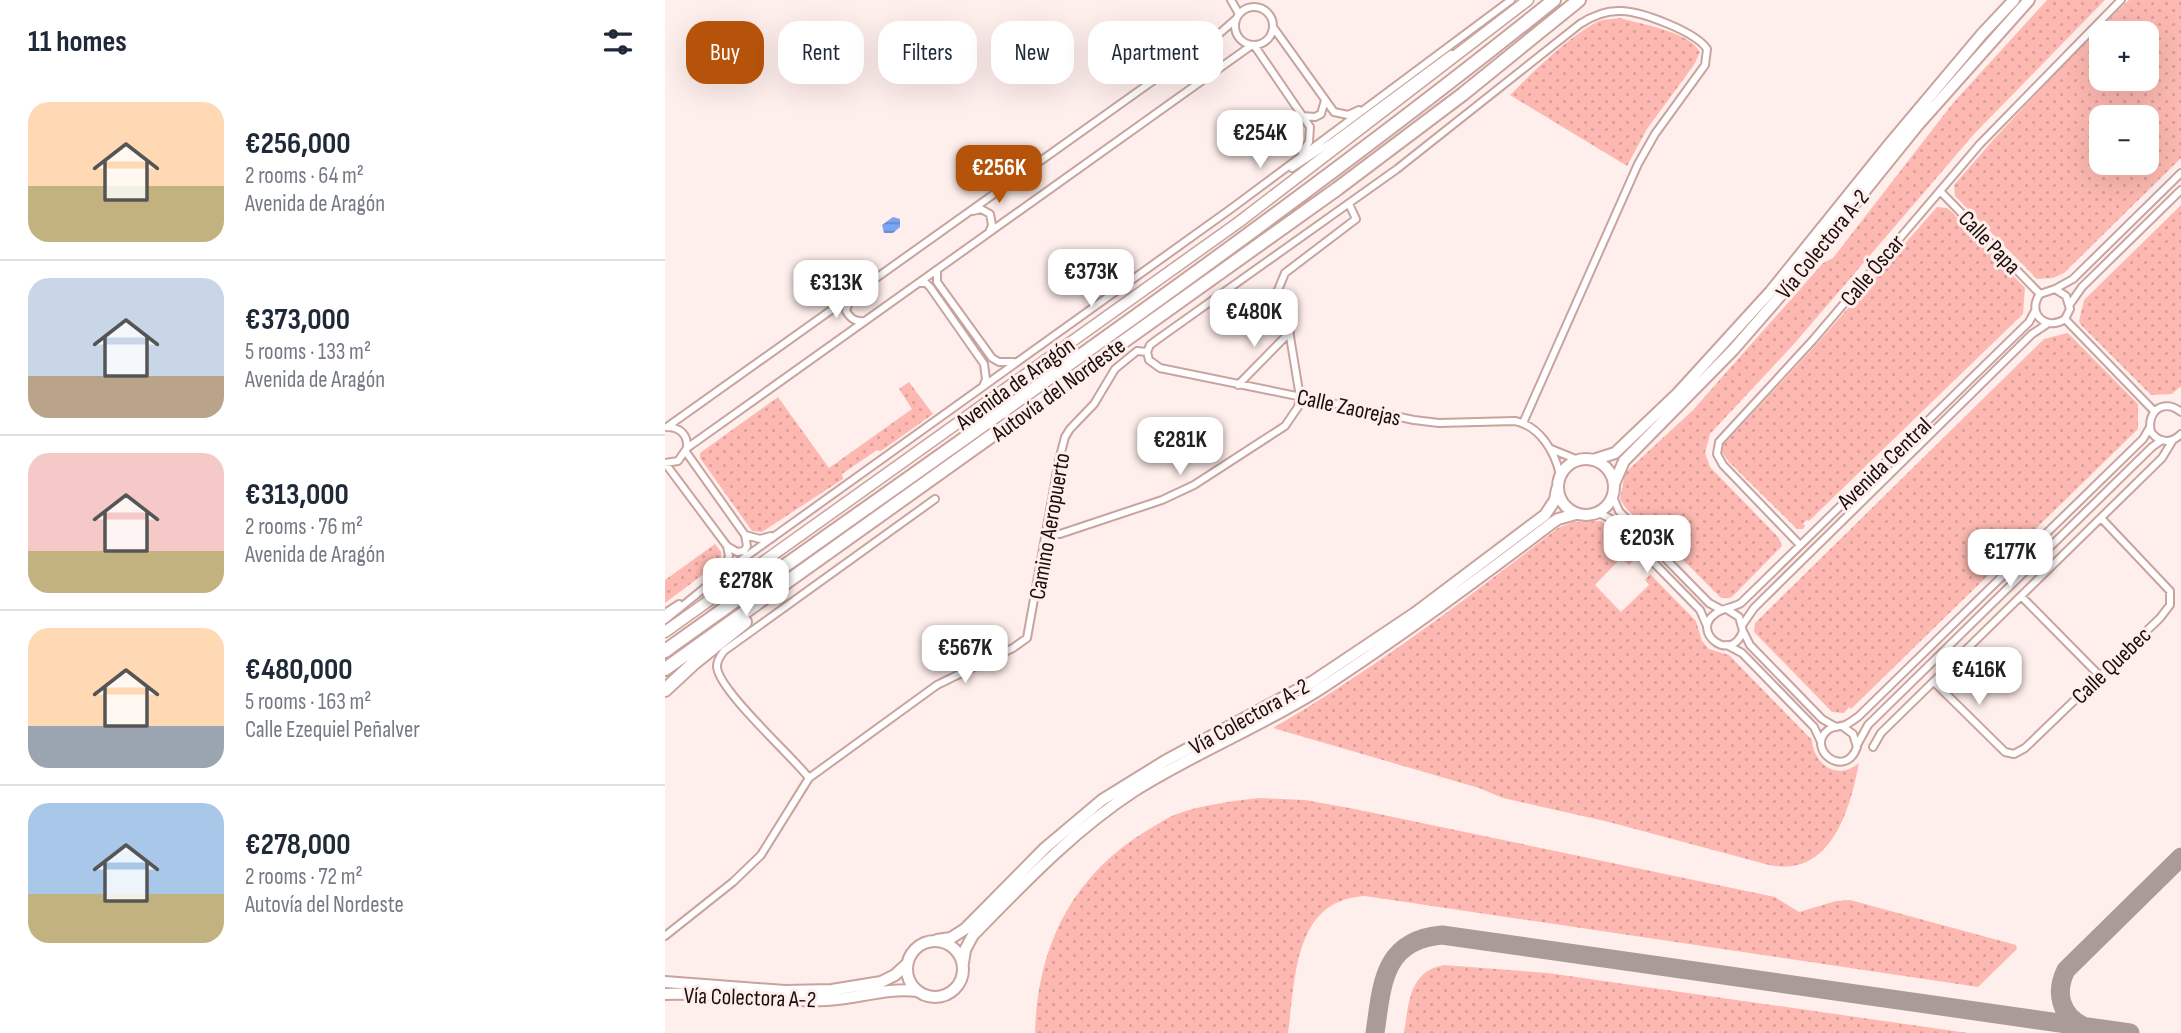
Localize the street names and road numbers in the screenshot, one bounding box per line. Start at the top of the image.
street label: Vía Colectora A-2 [1770,184,1875,305]
street label: Calle Papa [1952,205,2026,280]
street label: Calle Óscar [1835,229,1911,312]
street label: Avenida de Aragón [950,331,1080,437]
street label: Autovía del Nordeste [985,332,1131,448]
street label: Calle Zaorejas [1294,383,1403,433]
street label: Avenida Central [1831,412,1938,516]
street label: Camino Aeropuerto [1023,451,1077,602]
street label: Calle Quebec [2066,621,2157,710]
street label: Vía Colectora A-2 [1185,672,1314,761]
street label: Vía Colectora A-2 [683,982,817,1014]

